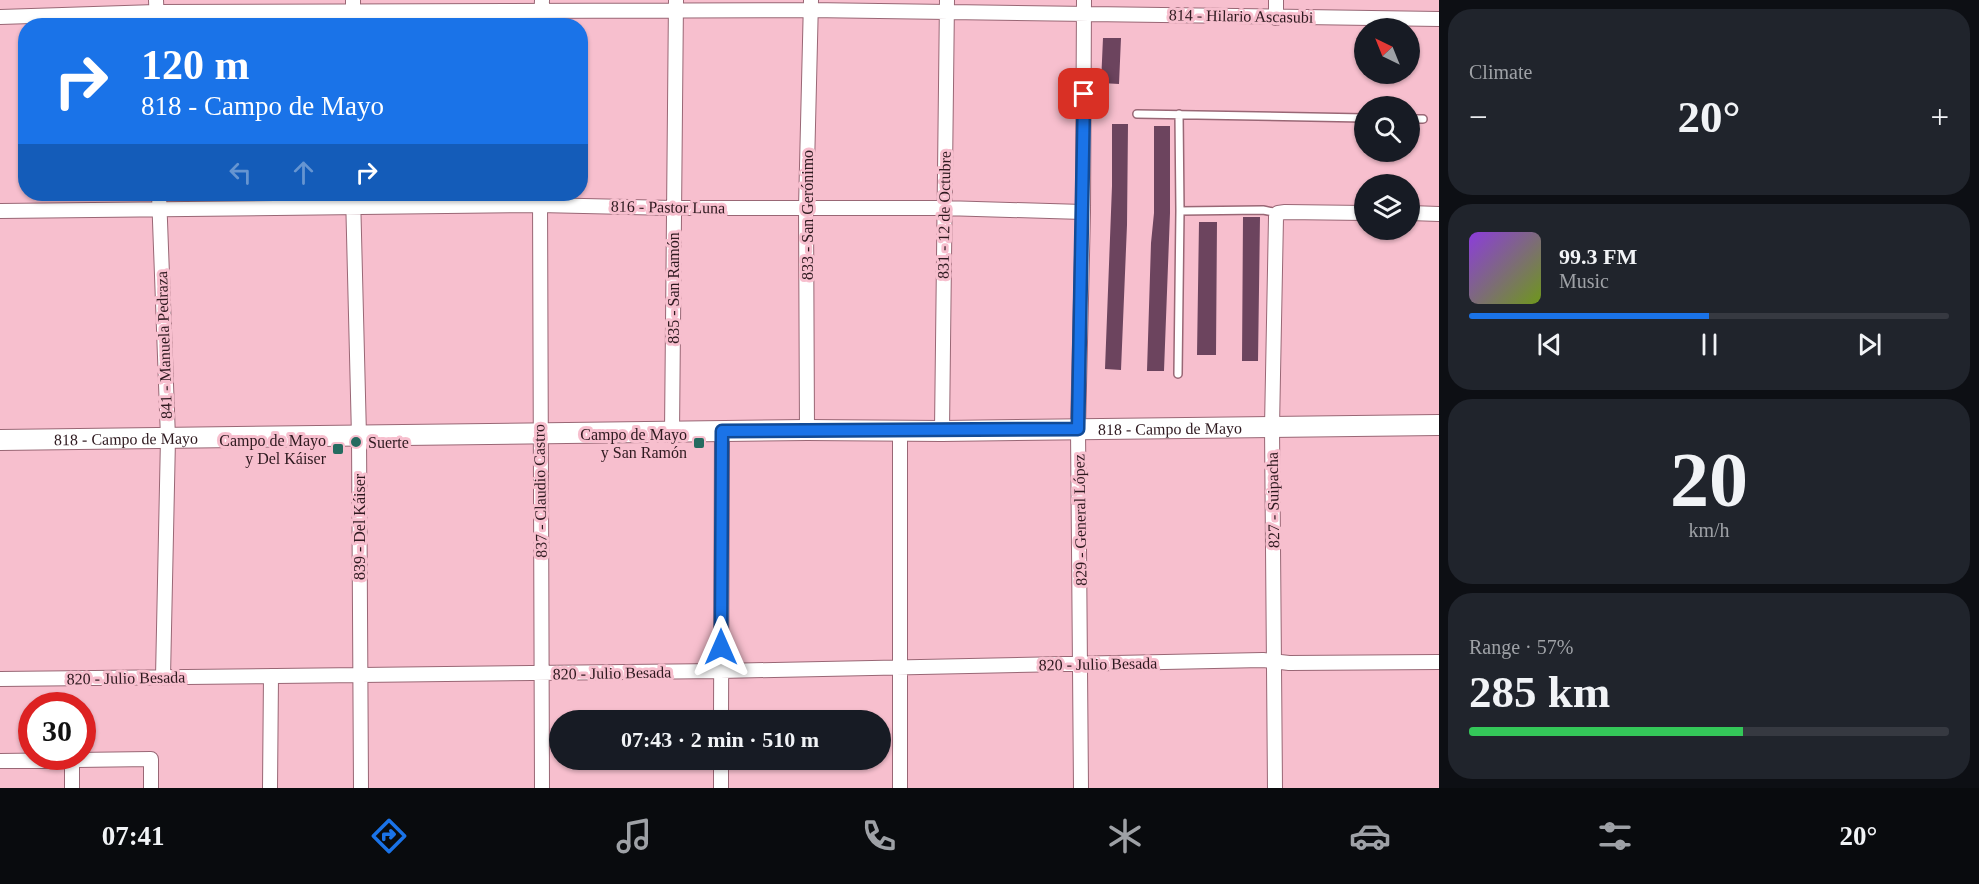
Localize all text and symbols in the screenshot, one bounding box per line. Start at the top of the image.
street label: 814 - Hilario Ascasubi [1169,6,1314,26]
north arrow [1354,18,1420,84]
map controls [1354,18,1420,240]
icon: right [42,42,120,120]
text: 120 m [141,42,250,88]
text: Climate [1469,61,1532,83]
pin [1058,68,1109,119]
icon: arrive [1067,77,1100,110]
text: 818 - Campo de Mayo [141,91,384,121]
text: 20° [1678,92,1741,142]
button: search [1354,96,1420,162]
text: − [1469,99,1488,135]
text: + [1930,99,1949,135]
street label: 833 - San Gerónimo [799,150,816,280]
street label: 831 - 12 de Octubre [934,151,954,279]
icon: left [224,156,257,189]
icon: ahead [287,156,320,189]
icon: right [350,156,383,189]
button: layers [1354,174,1420,240]
street label: 816 - Pastor Luna [611,198,725,216]
street label: 835 - San Ramón [665,232,682,344]
text: 99.3 FM [1559,244,1637,269]
text: Music [1559,270,1609,292]
street label: 841 - Manuela Pedraza [153,271,175,419]
icon: previous [1533,328,1566,361]
icon: pause [1693,328,1726,361]
icon: next [1853,328,1886,361]
street label: 818 - Campo de Mayo [1098,419,1242,438]
street label: 837 - Claudio Castro [530,424,550,558]
place label: Campo de Mayo y San Ramón [580,426,687,462]
street label: 818 - Campo de Mayo [54,429,198,448]
place label: Campo de Mayo y Del Káiser [219,432,327,468]
place label: Suerte [368,434,409,451]
marker: Suerte [349,435,363,449]
marker: Campo de Mayo y San Ramón [692,436,706,450]
text: 20 [1670,436,1748,523]
marker: Campo de Mayo y Del Káiser [331,442,345,456]
street label: 827 - Suipacha [1264,452,1283,548]
street label: 829 - General López [1070,454,1091,586]
street label: 839 - Del Káiser [351,473,368,580]
text: km/h [1688,519,1730,541]
position arrow [689,615,753,679]
text: Range · 57% [1469,636,1573,658]
street label: 820 - Julio Besada [1039,654,1157,674]
street label: 820 - Julio Besada [553,663,671,683]
text: 285 km [1469,667,1610,717]
street label: 820 - Julio Besada [67,668,185,688]
speed limit sign: 30 [18,692,96,770]
text: 07:43 · 2 min · 510 m [621,727,819,752]
icon: directions [368,815,410,857]
icon: music [613,815,655,857]
icon: phone [858,815,900,857]
icon: climate [1104,815,1146,857]
icon: car [1349,815,1391,857]
icon: filters [1594,815,1636,857]
text: 07:41 [102,821,165,851]
text: 20° [1839,821,1877,851]

